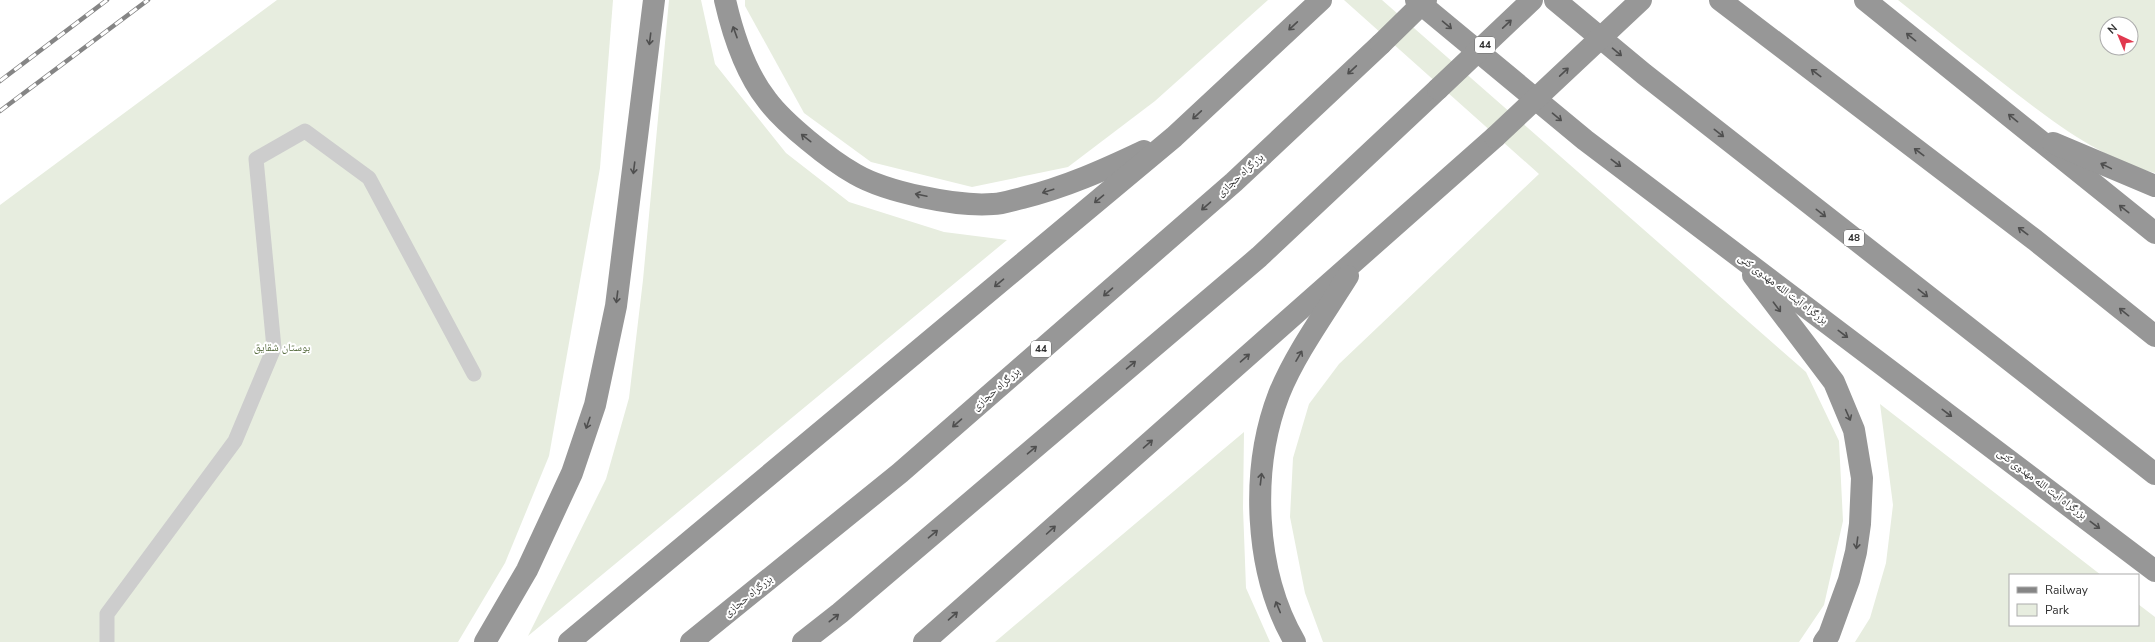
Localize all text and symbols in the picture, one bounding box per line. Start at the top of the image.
north arrow [2099,16,2139,56]
one-way arrow [1502,19,1512,29]
one-way arrow [1441,20,1452,29]
text: N [2104,21,2121,37]
one-way arrow [1288,22,1298,31]
one-way arrow [730,27,738,39]
one-way arrow [646,32,653,45]
one-way arrow [1906,32,1917,41]
road number: 44 [1475,37,1495,53]
one-way arrow [1611,47,1622,56]
one-way arrow [1347,66,1357,75]
one-way arrow [1559,67,1569,77]
one-way arrow [1811,69,1822,77]
one-way arrow [1192,110,1202,119]
one-way arrow [1552,112,1563,121]
one-way arrow [2007,114,2018,122]
one-way arrow [1713,128,1724,137]
one-way arrow [801,133,812,142]
one-way arrow [1914,148,1925,156]
street label: بزرگراه حجازی [1213,150,1267,200]
one-way arrow [1611,159,1622,168]
one-way arrow [630,161,637,174]
one-way arrow [2100,162,2112,169]
one-way arrow [1042,188,1055,195]
one-way arrow [914,191,927,199]
one-way arrow [1093,195,1104,204]
one-way arrow [1200,202,1211,211]
one-way arrow [2119,205,2130,213]
one-way arrow [1815,208,1826,217]
one-way arrow [2017,227,2028,235]
road number: 48 [1844,230,1864,246]
street label: بزرگراه آیت الله مهدوی کنی [1735,250,1831,328]
one-way arrow [994,278,1004,287]
one-way arrow [1102,287,1113,296]
one-way arrow [1918,289,1929,297]
one-way arrow [614,290,621,303]
one-way arrow [1772,302,1781,313]
one-way arrow [2119,307,2130,316]
one-way arrow [1837,330,1848,339]
park label: بوستان شقایق [254,340,310,355]
road number: 44 [1031,341,1051,357]
one-way arrow [1296,350,1304,362]
one-way arrow [1240,354,1251,363]
one-way arrow [1126,361,1137,370]
street label: بزرگراه حجازی [969,364,1023,414]
one-way arrow [1845,409,1852,421]
one-way arrow [1941,409,1952,417]
one-way arrow [584,417,592,429]
one-way arrow [952,418,962,427]
one-way arrow [1143,440,1153,449]
one-way arrow [1027,445,1037,454]
street label: بزرگراه آیت الله مهدوی کنی [1994,445,2090,523]
one-way arrow [1257,473,1265,486]
one-way arrow [2090,521,2101,529]
one-way arrow [1045,526,1056,535]
one-way arrow [928,529,938,538]
one-way arrow [1854,536,1861,549]
street label: بزرگراه حجازی [720,572,776,620]
legend [2009,574,2139,626]
text: Railway [2045,582,2089,598]
one-way arrow [1274,601,1282,613]
text: Park [2045,602,2070,618]
one-way arrow [948,612,958,621]
one-way arrow [828,613,839,622]

